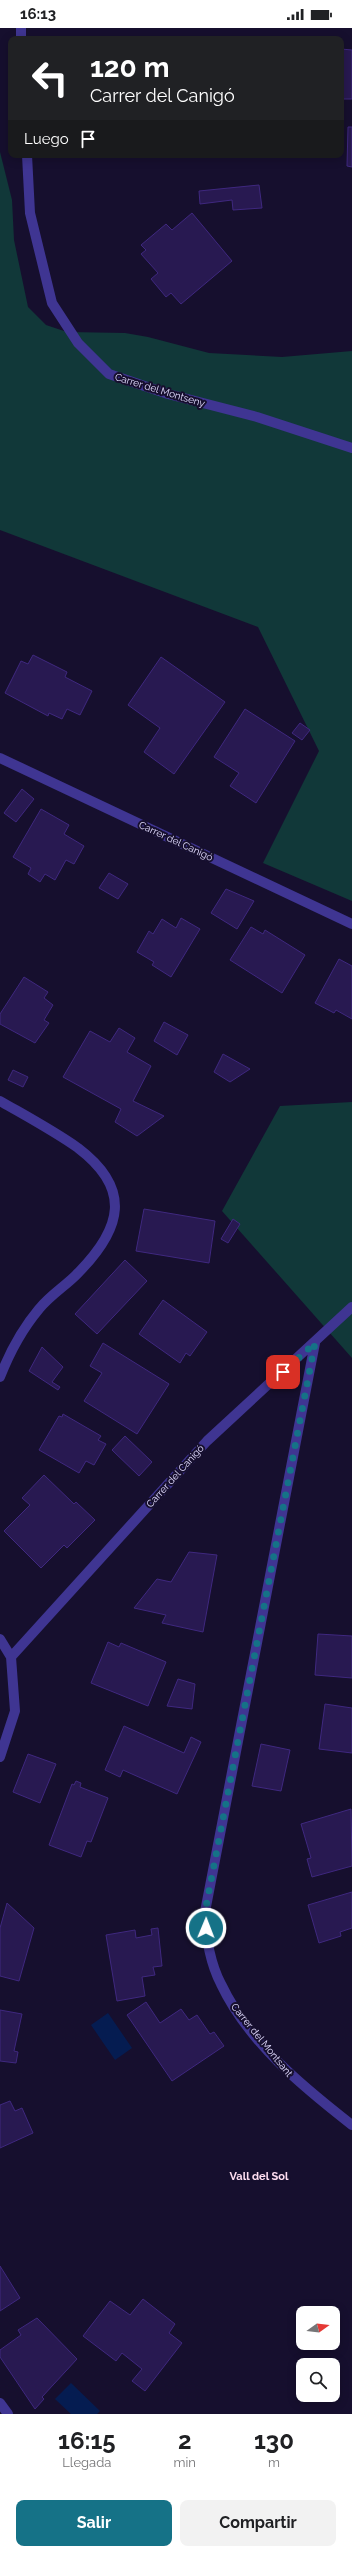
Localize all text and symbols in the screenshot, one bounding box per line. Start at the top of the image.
text: 16:13 [20,5,56,23]
text: 120 m [90,51,170,84]
icon: left [24,52,76,104]
text: Carrer del Canigó [90,85,235,106]
icon: arrive [77,128,99,150]
text: Luego [24,130,69,148]
street label: Carrer del Montseny [114,371,207,409]
street label: Carrer del Canigó [137,819,215,863]
pin [266,1355,300,1389]
icon: arrive [272,1361,294,1383]
street label: Carrer del Canigó [144,1442,206,1510]
position arrow [185,1907,227,1949]
street label: Carrer del Montsant [229,2001,295,2079]
district label: Vall del Sol [230,2170,289,2183]
north arrow [296,2306,340,2350]
map controls [296,2306,340,2402]
button: search [296,2358,340,2402]
text: 16:15 [58,2426,116,2455]
text: 2 [178,2426,192,2455]
text: 130 [254,2426,294,2455]
text: Llegada [62,2455,111,2470]
text: min [174,2455,196,2470]
text: m [268,2455,280,2470]
button: Salir [16,2500,172,2546]
button: Compartir [180,2500,336,2546]

